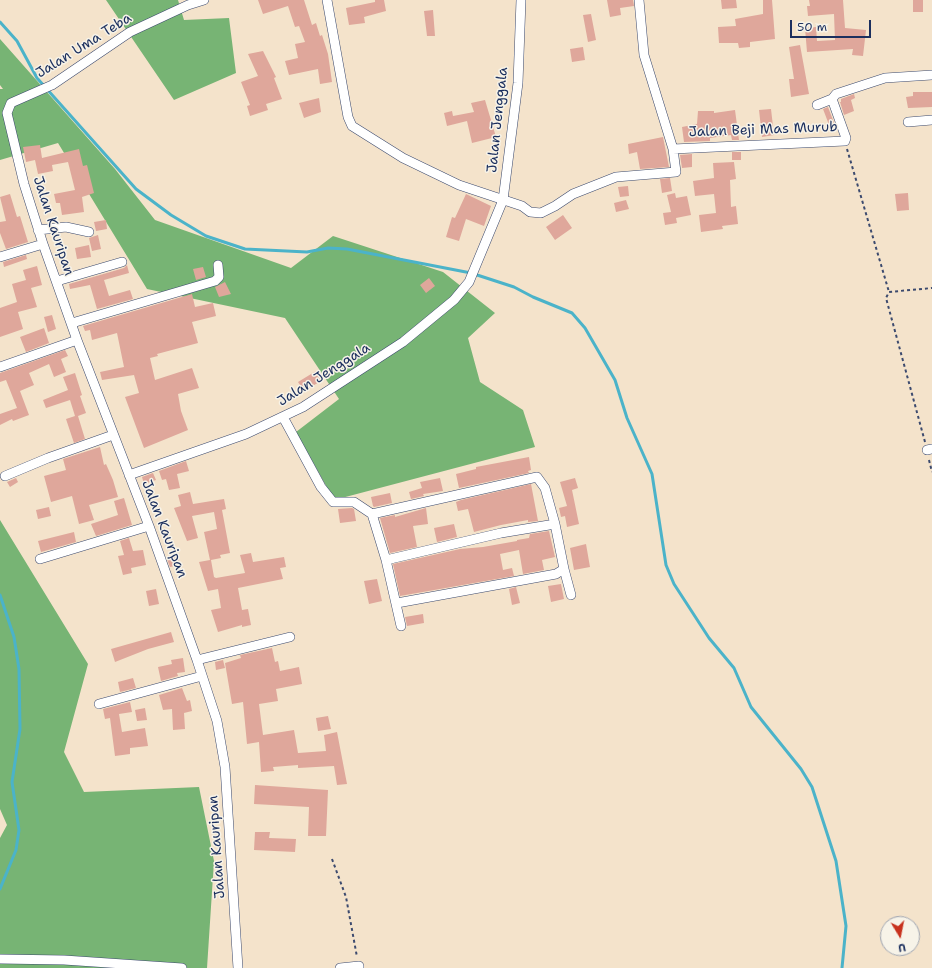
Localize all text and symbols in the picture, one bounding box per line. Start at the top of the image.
street label: Jalan Uma Teba [33,10,135,82]
scale bar [792,12,873,38]
text: 50 m [797,19,827,35]
street label: Jalan Jenggala [484,66,512,174]
street label: Jalan Beji Mas Murub [688,119,838,141]
street label: Jalan Kauripan [29,174,77,278]
street label: Jalan Jenggala [274,340,374,410]
street label: Jalan Kauripan [138,478,190,580]
street label: Jalan Kauripan [205,795,229,899]
north arrow [880,916,920,956]
text: U [897,939,907,955]

